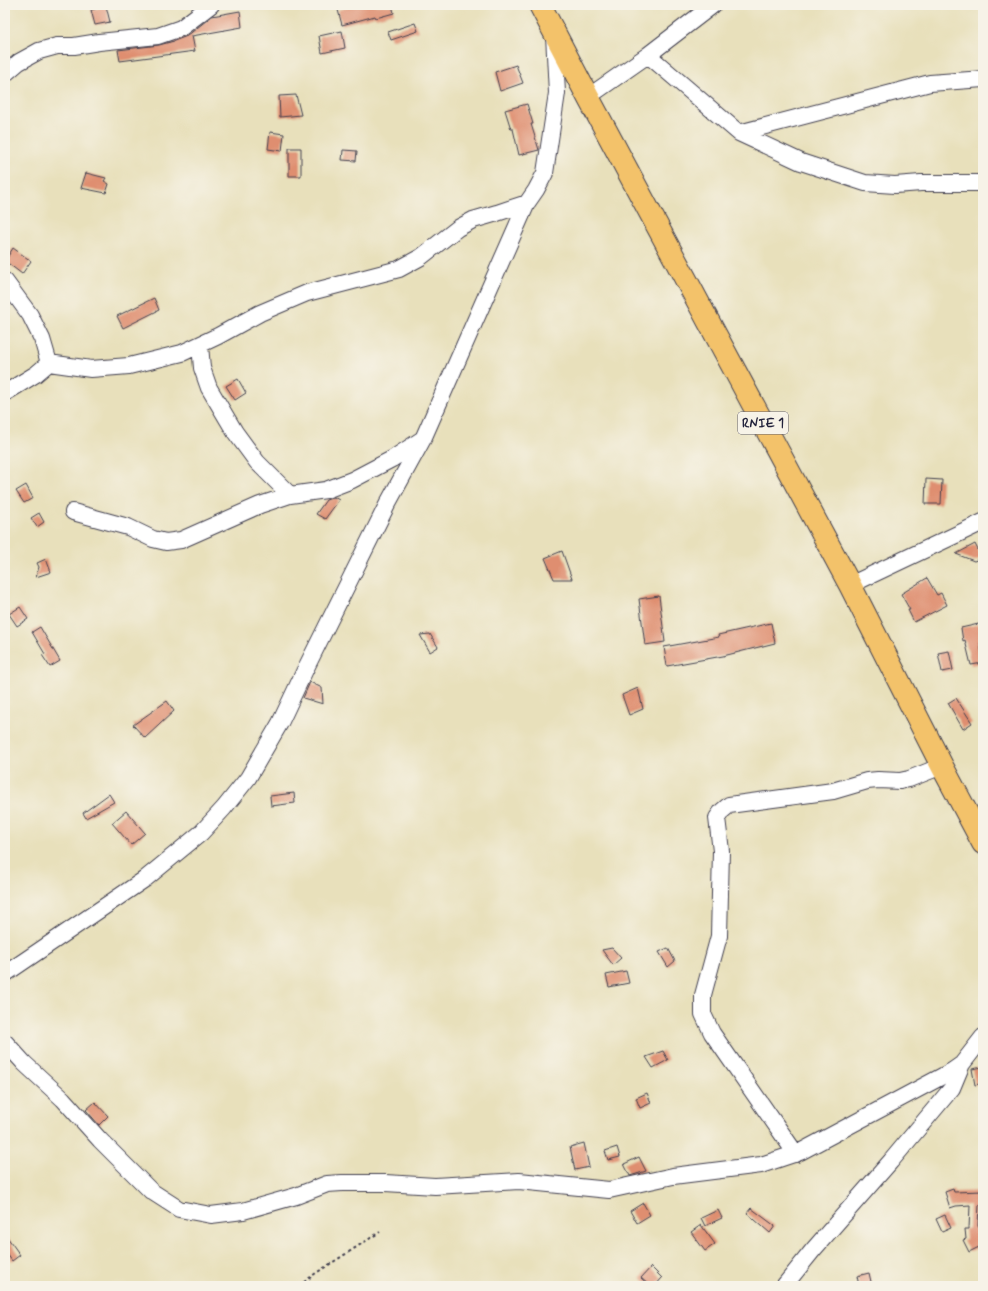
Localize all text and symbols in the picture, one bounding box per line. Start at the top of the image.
road number: RNIE 1 [738,412,788,434]

